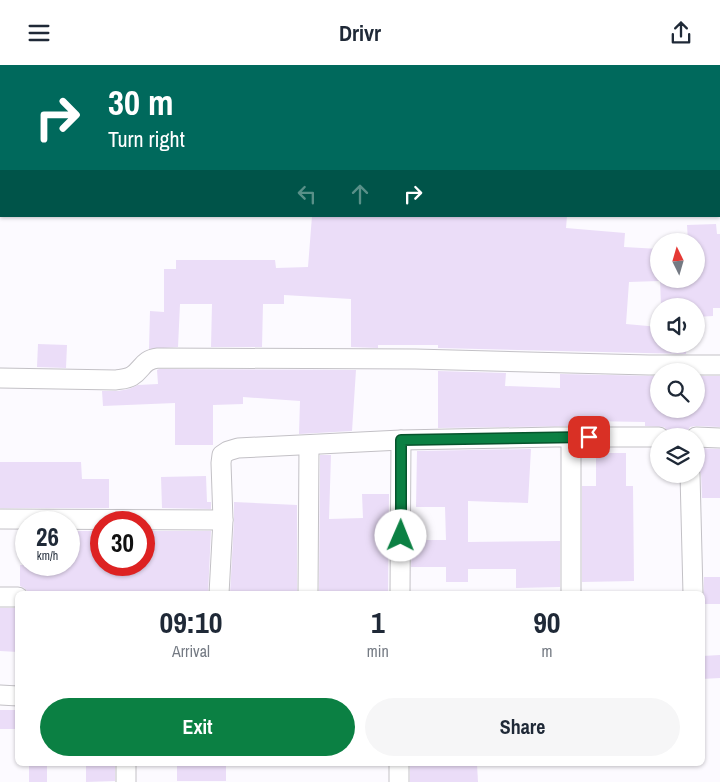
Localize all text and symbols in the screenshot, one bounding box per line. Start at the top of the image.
text: Drivr [339,18,381,48]
icon: menu [25,19,53,47]
icon: share [667,19,695,47]
text: 30 m [108,79,173,126]
icon: right [25,85,90,150]
text: Turn right [108,124,185,154]
icon: left [293,180,321,208]
icon: ahead [346,180,374,208]
icon: right [399,180,427,208]
north arrow [650,233,705,287]
map controls [650,233,705,483]
button: sound [650,298,705,353]
button: search [650,363,705,418]
pin [568,416,610,458]
icon: arrive [575,423,603,451]
button: layers [650,428,705,483]
position arrow [374,509,426,561]
speed limit sign: 30 [90,511,155,576]
text: 26 [36,520,59,554]
text: km/h [37,548,58,564]
text: 09:10 [159,602,222,642]
text: 1 [371,602,385,642]
text: 90 [533,602,561,642]
text: Arrival [172,640,210,662]
text: min [367,640,389,662]
text: m [541,640,552,662]
button: Exit [40,698,355,756]
button: Share [365,698,680,756]

